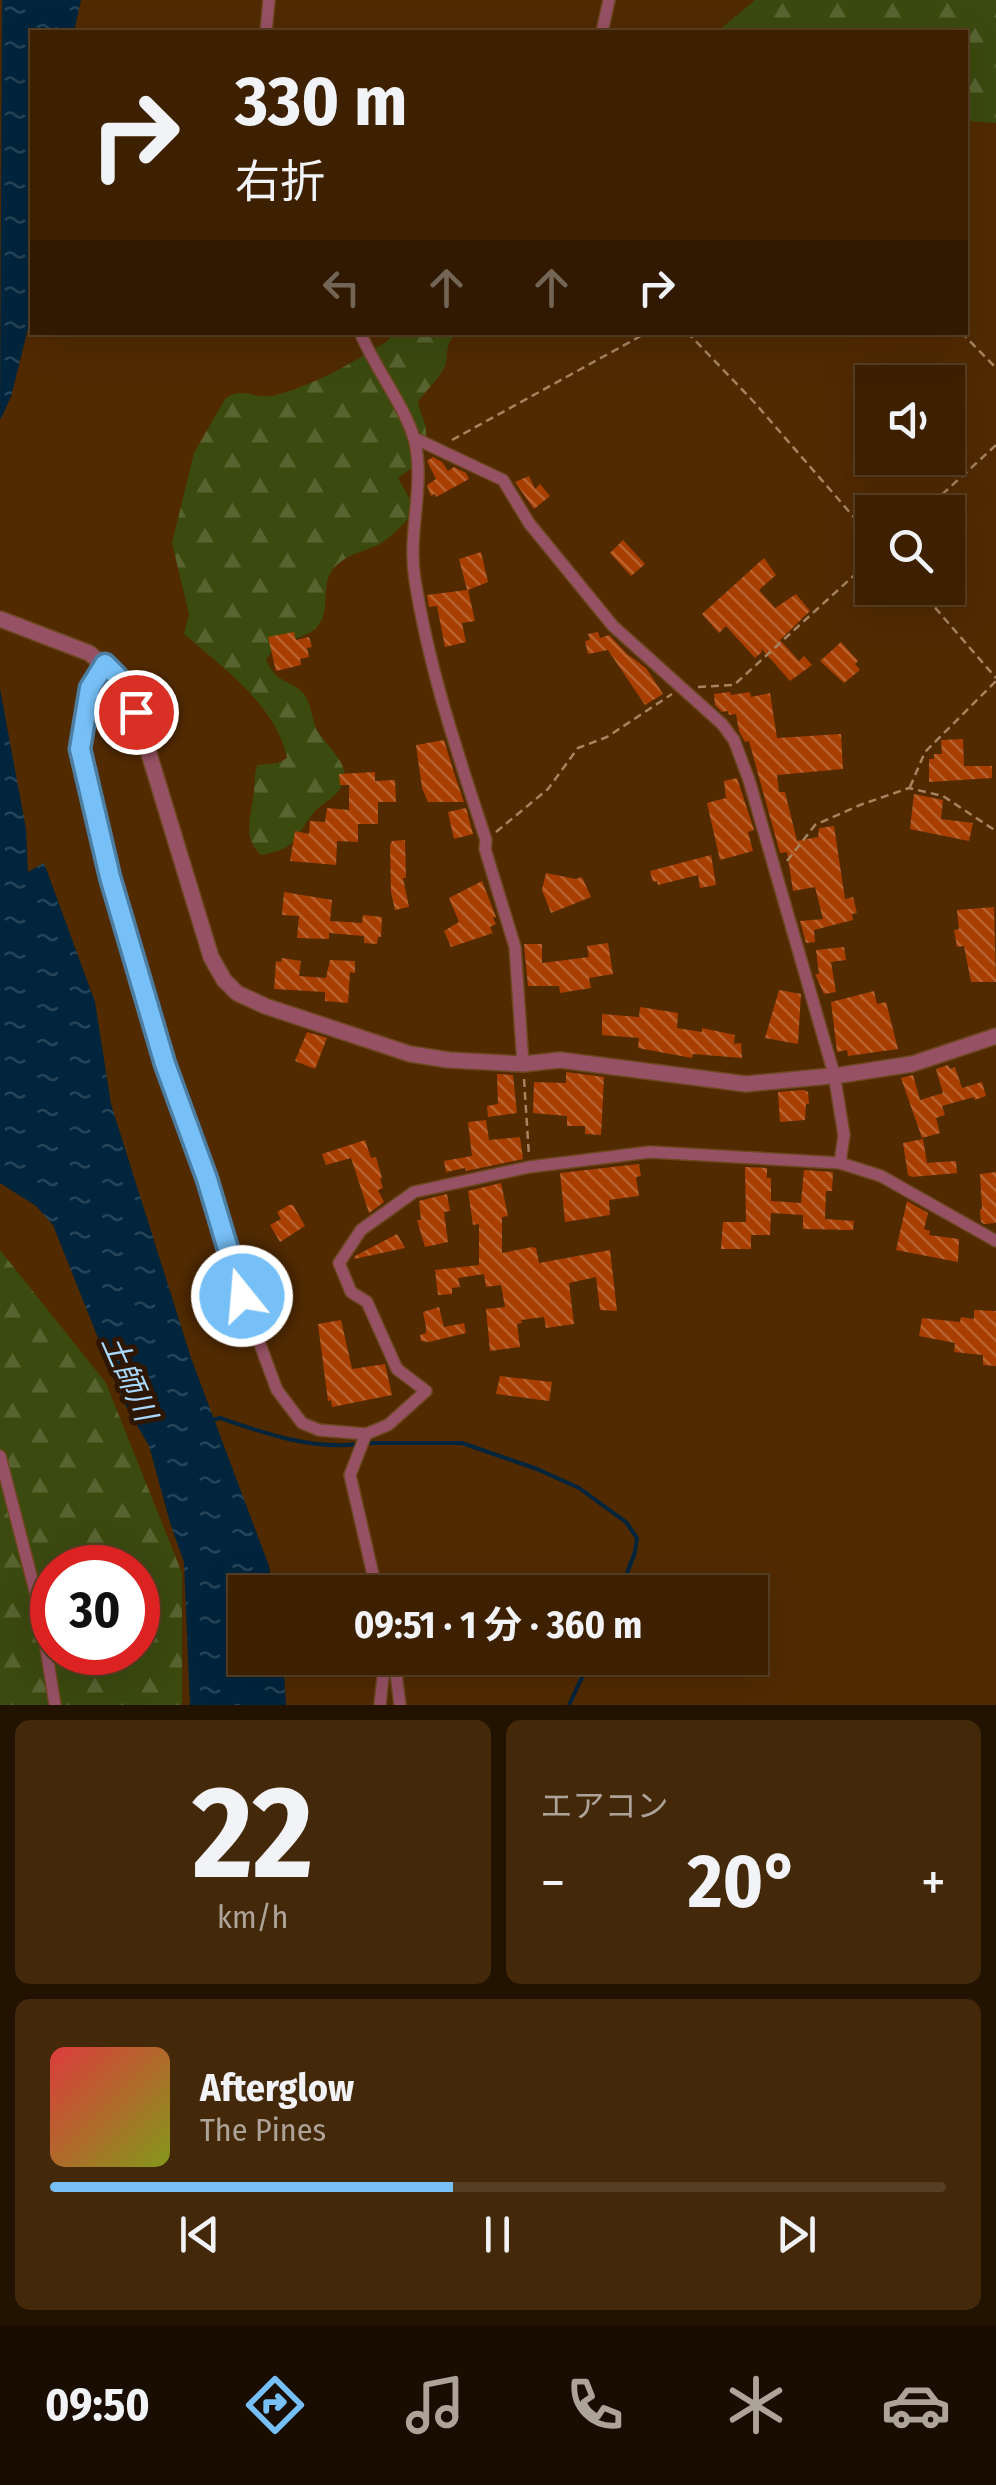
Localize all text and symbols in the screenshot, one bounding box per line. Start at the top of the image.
text: 330 m [235,60,407,144]
icon: right [70,70,200,200]
text: 右折 [235,155,325,209]
icon: left [314,260,369,315]
icon: ahead [419,260,474,315]
icon: ahead [524,260,579,315]
icon: right [629,260,684,315]
map controls [855,365,965,605]
button: sound [855,365,965,475]
button: search [855,495,965,605]
pin [94,670,179,755]
icon: arrive [109,685,164,740]
position arrow [190,1244,294,1348]
water label: 土師川 [94,1330,165,1429]
speed limit sign: 30 [30,1545,160,1675]
text: 09:51 · 1 分 · 360 m [354,1602,642,1648]
text: 22 [193,1755,313,1911]
text: エアコン [541,1787,669,1825]
text: 20° [688,1837,799,1927]
text: − [541,1850,565,1916]
text: + [921,1850,946,1916]
text: km/h [217,1898,288,1936]
text: Afterglow [200,2065,354,2111]
text: The Pines [200,2111,326,2149]
icon: previous [172,2207,227,2262]
icon: pause [470,2207,525,2262]
icon: next [769,2207,824,2262]
icon: directions [240,2370,310,2440]
icon: music [400,2370,470,2440]
icon: phone [560,2370,630,2440]
icon: climate [721,2370,791,2440]
icon: car [881,2370,951,2440]
text: 09:50 [45,2378,150,2432]

